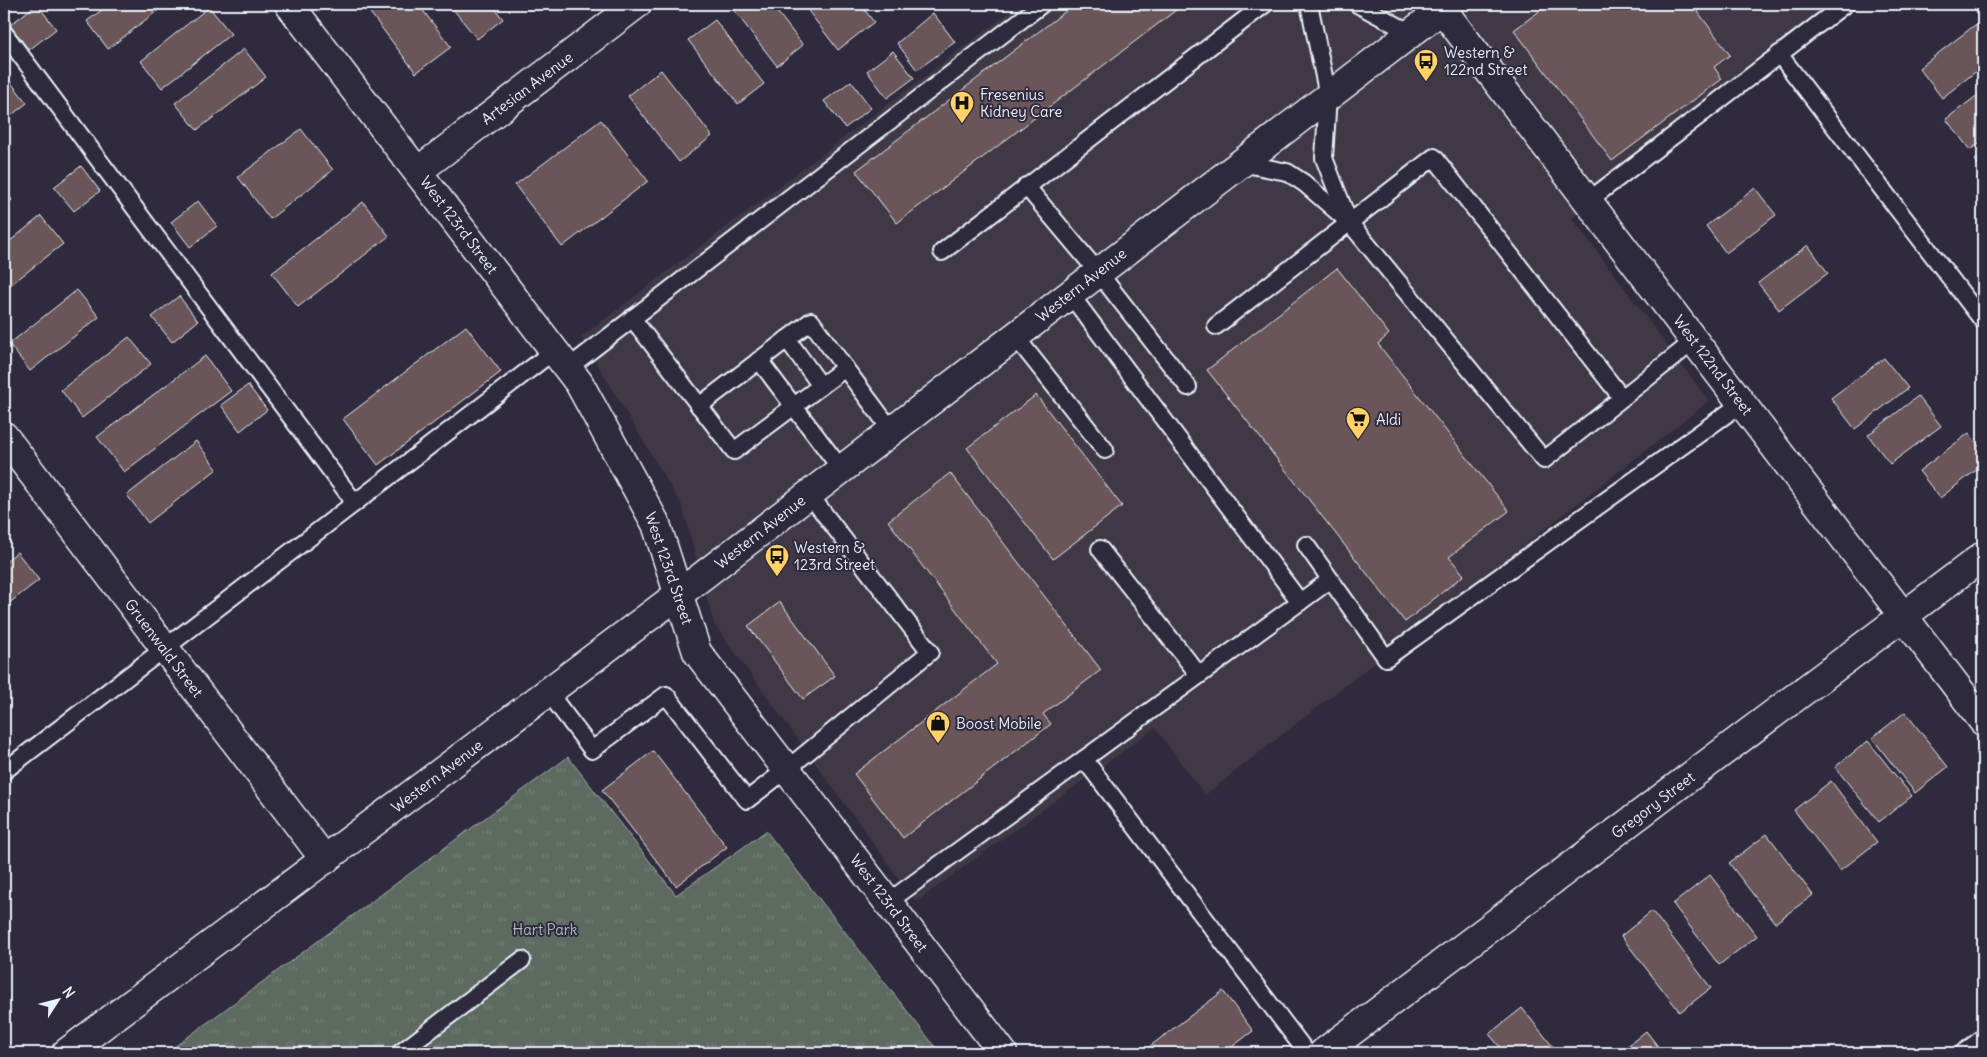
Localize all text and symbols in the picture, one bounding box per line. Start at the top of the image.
place label: Western & 122nd Street [1444,43,1528,79]
street label: Artesian Avenue [477,47,577,129]
bus stop icon: Western & 122nd Street [1413,48,1439,82]
place label: Fresenius Kidney Care [980,85,1062,121]
hospital icon: Fresenius Kidney Care [949,90,975,124]
street label: West 123rd Street [416,172,502,278]
street label: Western Avenue [1032,244,1130,326]
street label: West 122nd Street [1669,311,1757,419]
supermarket icon: Aldi [1345,406,1371,440]
place label: Aldi [1376,410,1401,429]
street label: Western Avenue [711,491,809,573]
street label: West 123rd Street [641,509,697,627]
place label: Western & 123rd Street [794,538,875,574]
bus stop icon: Western & 123rd Street [764,543,790,577]
street label: Gruenwald Street [121,595,207,701]
shop icon: Boost Mobile [925,710,951,744]
place label: Boost Mobile [956,714,1042,733]
street label: Western Avenue [388,735,486,817]
street label: Gregory Street [1607,767,1699,843]
street label: West 123rd Street [846,850,932,956]
park label: Hart Park [512,920,578,939]
north arrow [32,974,82,1024]
text: N [58,983,79,1002]

